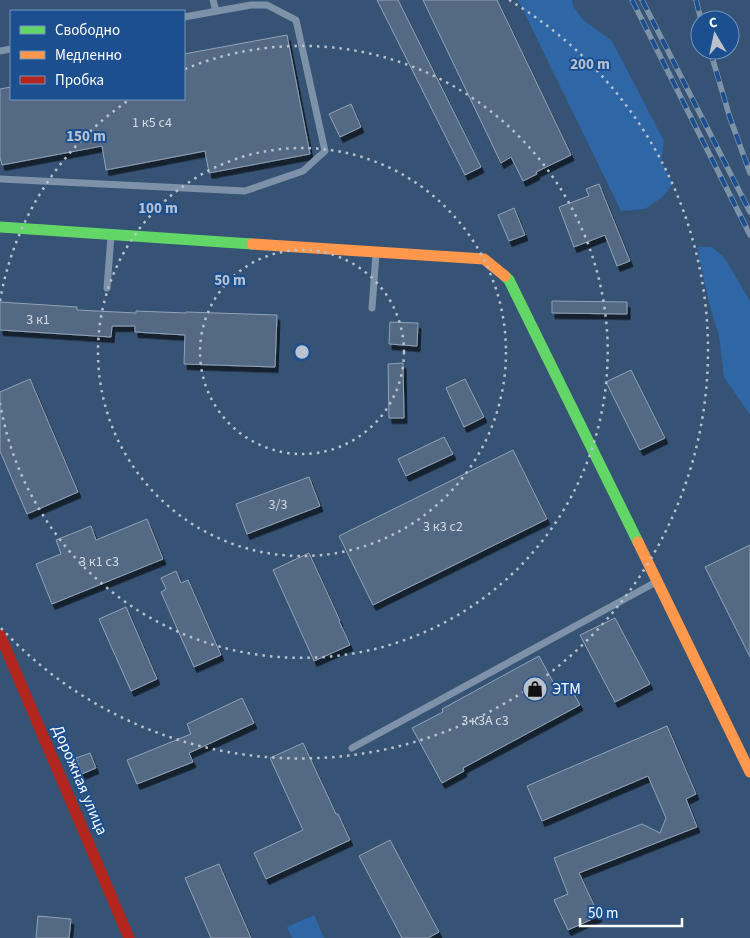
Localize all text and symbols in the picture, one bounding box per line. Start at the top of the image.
legend [10,10,185,100]
north arrow [690,10,740,60]
text: С [708,13,719,34]
text: Свободно [55,20,120,41]
text: Медленно [55,45,122,66]
text: 200 m [570,54,610,75]
text: Пробка [55,70,104,91]
house number: 1 к5 с4 [132,113,172,133]
text: 150 m [66,126,106,147]
text: 100 m [138,198,178,219]
text: 50 m [214,270,246,291]
house number: 3 к1 [26,310,50,330]
centre of rings [293,343,311,361]
house number: 3/3 [269,495,287,515]
house number: 3 к3 с2 [423,517,463,537]
house number: 3 к1 с3 [79,552,119,572]
shop icon: ЭТМ [522,676,548,702]
place label: ЭТМ [552,678,581,700]
house number: 3 к3А с3 [461,711,509,731]
street label: Дорожная улица [47,721,113,839]
scale bar [580,896,682,928]
text: 50 m [588,903,618,924]

